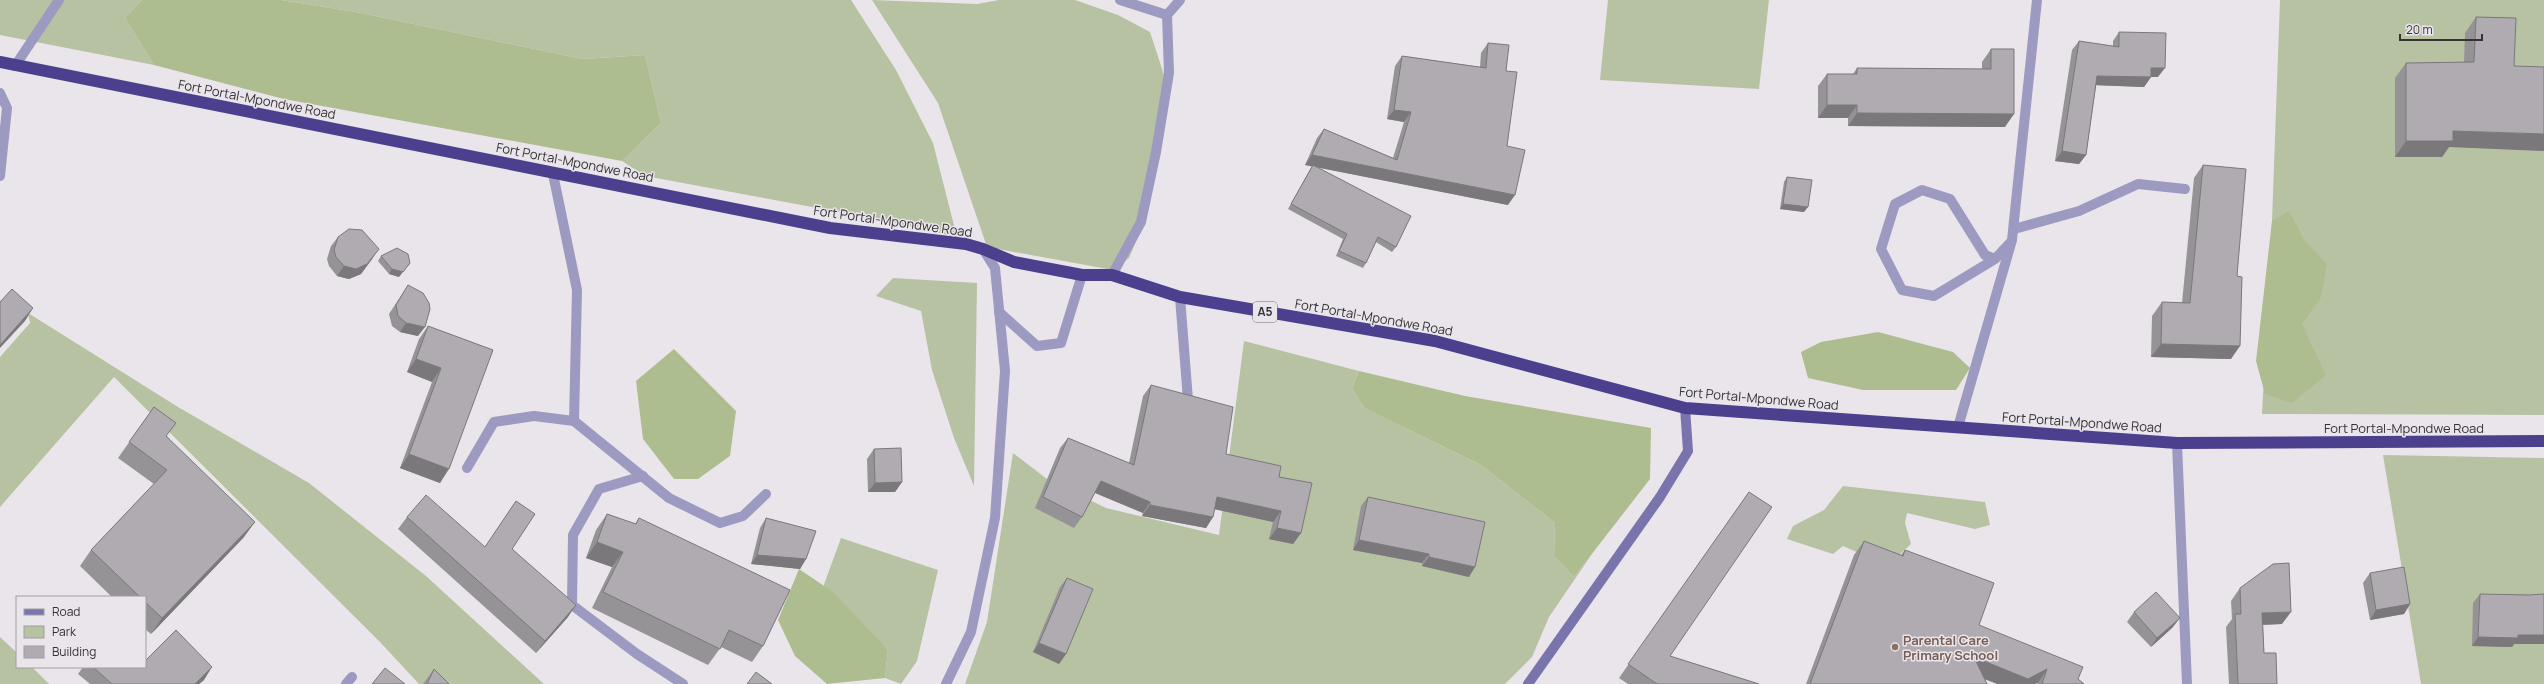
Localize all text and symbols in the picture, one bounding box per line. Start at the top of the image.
scale bar [2400,16,2482,42]
text: 20 m [2406,21,2433,38]
street label: Fort Portal-Mpondwe Road [177,75,337,123]
street label: Fort Portal-Mpondwe Road [495,138,655,186]
street label: Fort Portal-Mpondwe Road [812,201,974,241]
street label: Fort Portal-Mpondwe Road [1294,294,1454,340]
road number: A5 [1253,302,1277,322]
street label: Fort Portal-Mpondwe Road [1678,382,1840,414]
street label: Fort Portal-Mpondwe Road [2002,407,2162,437]
street label: Fort Portal-Mpondwe Road [2324,419,2484,437]
legend [16,596,146,668]
text: Road [52,603,80,620]
text: Park [52,623,77,640]
place label: Parental Care Primary School [1903,631,1998,664]
marker: Parental Care Primary School [1890,642,1900,652]
text: Building [52,643,96,660]

